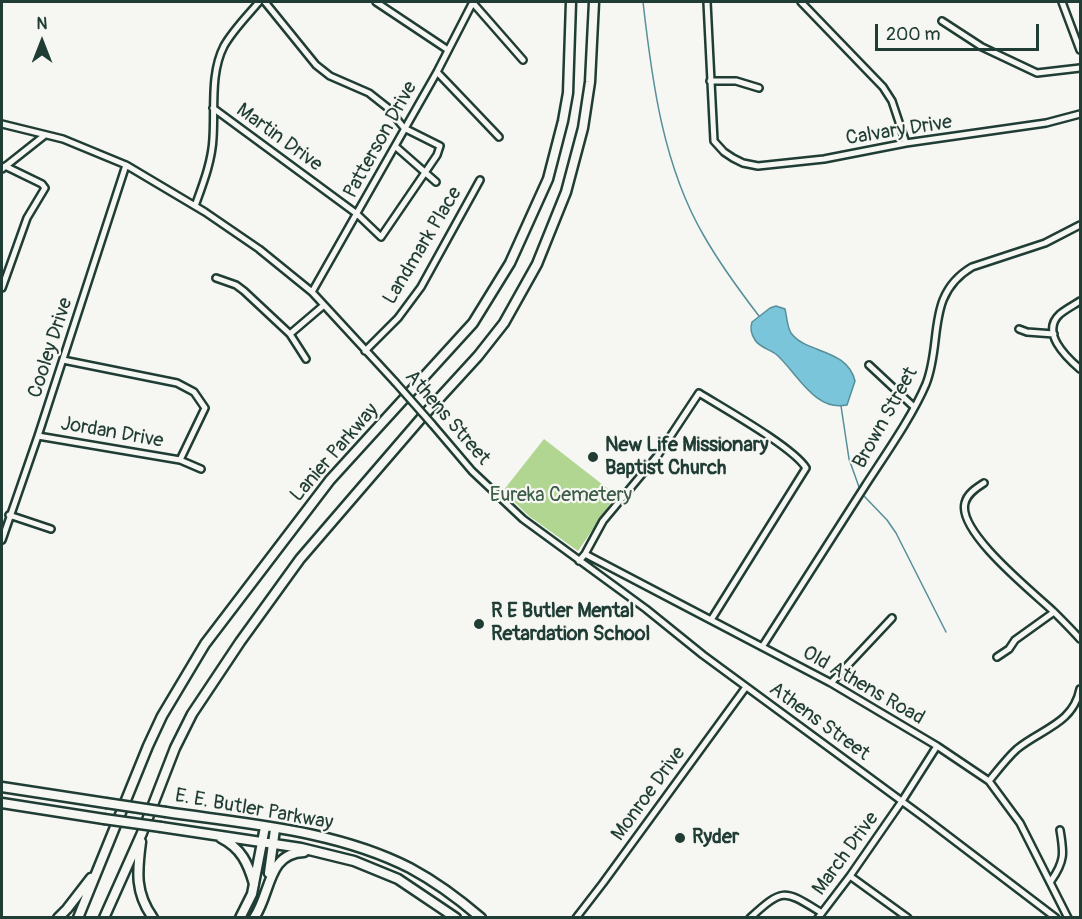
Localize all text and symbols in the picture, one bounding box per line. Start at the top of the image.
north arrow [12,12,72,72]
scale bar [878,12,1042,50]
text: N [37,14,47,34]
text: 200 m [886,23,941,46]
street label: Patterson Drive [339,77,423,203]
street label: Martin Drive [231,99,327,177]
street label: Calvary Drive [844,111,954,151]
street label: Landmark Place [378,183,468,309]
street label: Cooley Drive [24,295,78,401]
street label: Brown Street [848,363,924,473]
street label: Athens Street [399,365,495,471]
street label: Lanier Parkway [286,399,384,507]
street label: Jordan Drive [59,412,165,454]
place label: New Life Missionary Baptist Church [605,434,768,481]
marker: New Life Missionary Baptist Church [586,450,600,464]
park label: Eureka Cemetery [490,484,632,508]
place label: R E Butler Mental Retardation School [491,600,650,647]
marker: R E Butler Mental Retardation School [472,617,486,631]
street label: Old Athens Road [798,641,928,731]
street label: Athens Street [764,678,874,766]
street label: Monroe Drive [607,742,691,846]
street label: E. E. Butler Parkway [173,784,335,836]
street label: March Drive [808,808,884,900]
place label: Ryder [692,826,739,850]
marker: Ryder [673,831,687,845]

